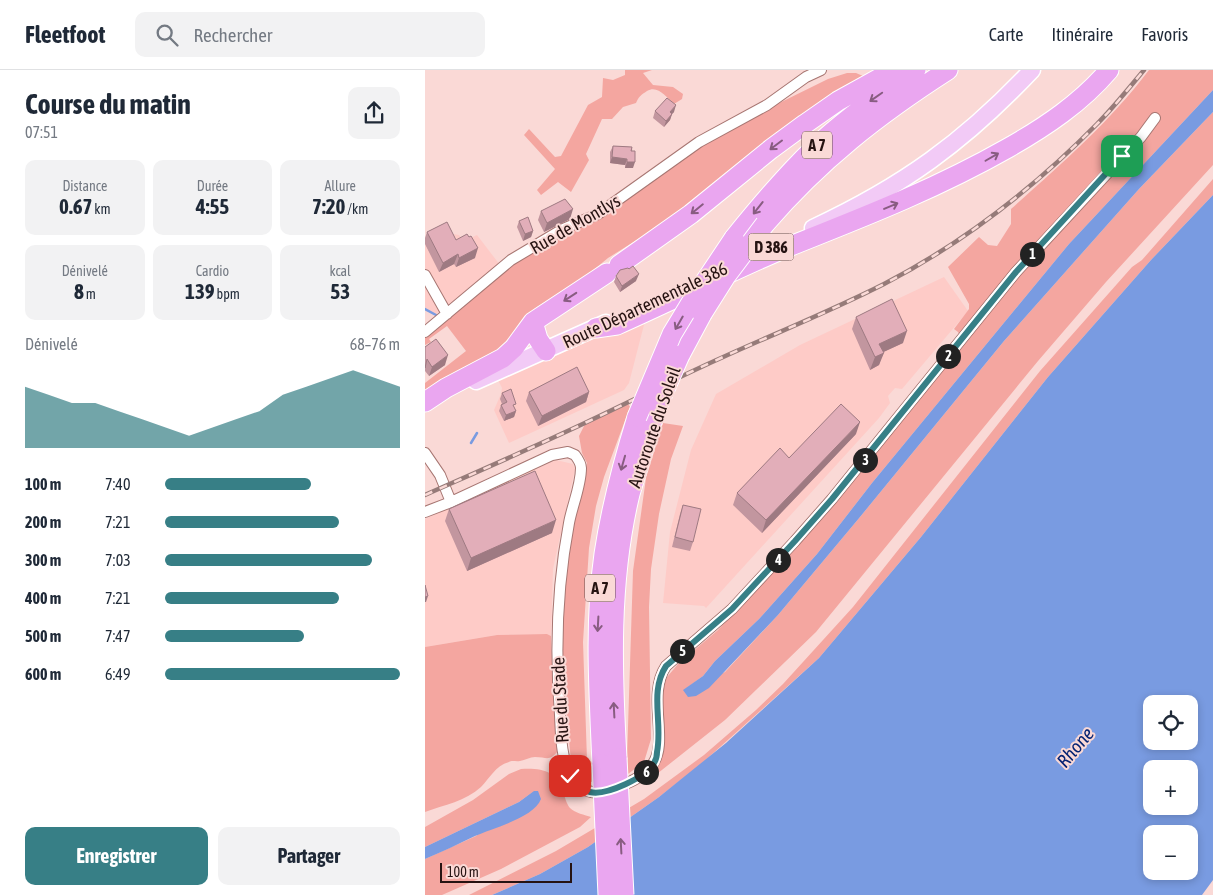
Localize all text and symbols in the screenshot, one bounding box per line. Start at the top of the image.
search box [135,12,485,57]
text: Fleetfoot [25,21,105,48]
icon: search [153,21,181,49]
text: Rechercher [193,24,272,46]
text: Carte [989,24,1023,45]
text: Itinéraire [1051,24,1113,45]
text: Favoris [1141,24,1188,45]
button: share [348,87,400,139]
text: Course du matin [25,88,191,120]
one-way arrow [869,92,883,102]
text: 07:51 [25,123,58,141]
road number: A 7 [802,132,832,158]
pin [1101,135,1143,177]
one-way arrow [769,140,783,150]
icon: arrive [1108,142,1136,170]
one-way arrow [985,151,999,161]
text: Distance [62,178,107,194]
text: Durée [197,178,228,194]
text: Allure [324,178,356,194]
street label: Rue de Montlys [526,190,624,258]
text: 0.67 [59,194,92,218]
text: 4:55 [196,194,229,218]
text: 7:20 [312,194,345,218]
one-way arrow [883,200,898,210]
text: km [92,201,111,217]
text: /km [345,201,368,217]
one-way arrow [752,201,763,214]
one-way arrow [691,203,704,214]
road number: D 386 [749,233,793,260]
pin: 1 [1019,242,1045,266]
text: 1 [1029,246,1036,262]
street label: Route Départementale 386 [559,258,731,352]
text: Dénivelé [62,263,108,279]
text: Cardio [196,263,229,279]
text: kcal [330,263,351,279]
text: 8 [74,279,84,303]
text: 139 [185,279,215,303]
text: 53 [330,279,350,303]
text: m [84,286,96,302]
text: bpm [215,286,240,302]
one-way arrow [563,292,577,303]
one-way arrow [673,315,683,330]
text: Dénivelé [25,335,78,353]
text: 68–76 m [350,335,400,353]
pin: 2 [935,344,961,368]
text: 2 [945,348,952,364]
street label: Autoroute du Soleil [623,364,685,490]
pin: 3 [853,448,877,472]
text: 3 [862,452,869,468]
one-way arrow [618,455,627,471]
text: 100 m [25,475,61,493]
text: 7:40 [105,475,130,493]
text: 200 m [25,513,61,531]
text: 7:21 [105,513,130,531]
pin: 4 [765,548,791,572]
text: 300 m [25,551,61,569]
text: 7:03 [105,551,131,569]
text: 4 [775,552,782,568]
road number: A 7 [585,574,615,602]
text: 400 m [25,589,61,607]
text: 7:21 [105,589,130,607]
one-way arrow [594,615,603,631]
text: 500 m [25,627,61,645]
text: 7:47 [105,627,130,645]
pin: 5 [669,638,695,664]
text: 5 [679,643,686,659]
street label: Rue du Stade [547,657,573,743]
text: 600 m [25,665,61,683]
text: 6:49 [105,665,130,683]
map controls [1143,695,1198,880]
button: locate [1143,695,1198,750]
one-way arrow [610,702,619,718]
water label: Rhone [1052,723,1098,771]
pin [549,755,591,797]
pin: 6 [633,760,659,784]
button: + [1143,760,1198,815]
icon: check [556,762,584,790]
text: 6 [643,764,650,780]
button: − [1143,825,1198,880]
button: Enregistrer [25,827,208,885]
button: Partager [218,827,400,885]
one-way arrow [617,839,626,855]
scale bar [440,860,573,883]
text: 100 m [447,864,479,880]

